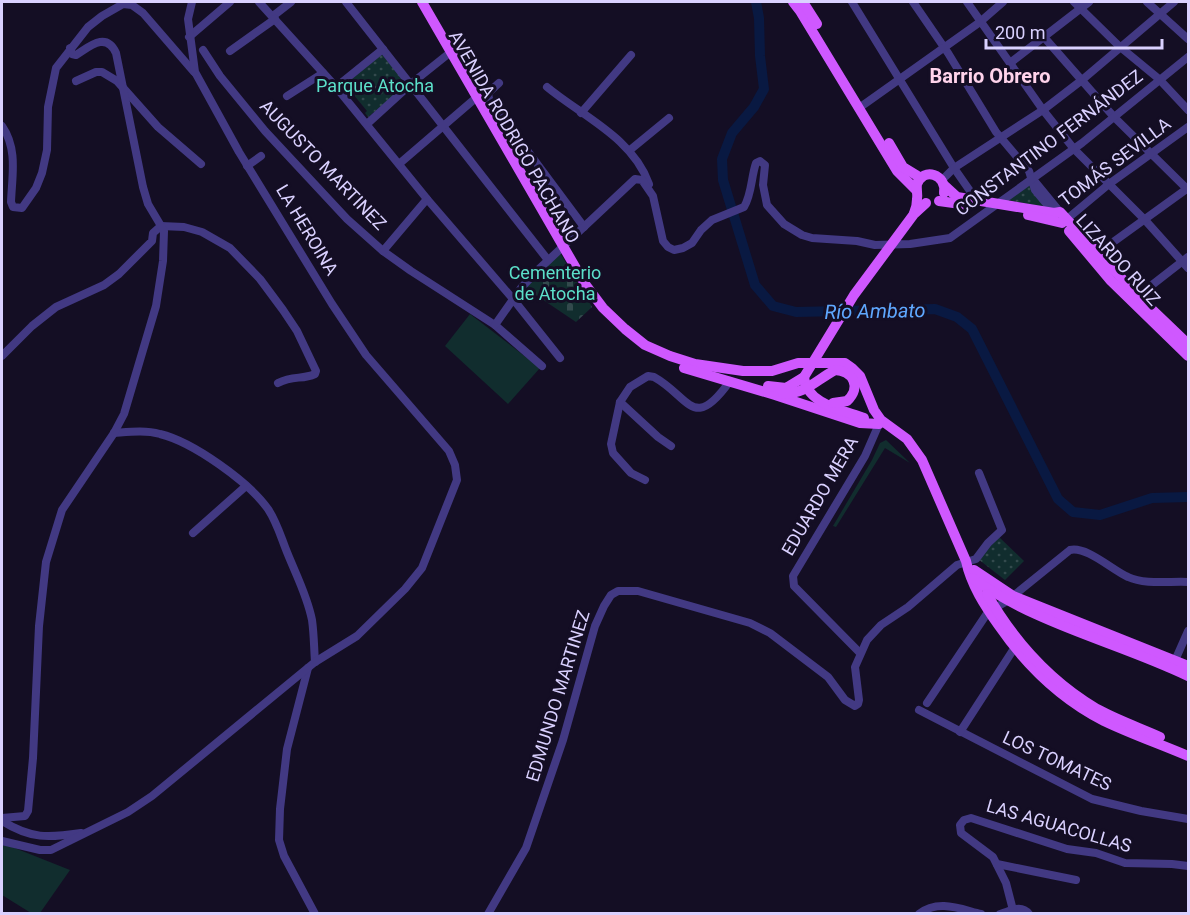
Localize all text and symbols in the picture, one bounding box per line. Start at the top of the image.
scale bar [986,12,1162,50]
text: 200 m [995,22,1046,43]
street label: AVENIDA RODRIGO PACHANO [445,27,584,247]
district label: Barrio Obrero [930,64,1050,88]
street label: CONSTANTINO FERNÁNDEZ [951,65,1147,220]
park label: Parque Atocha [316,75,434,96]
street label: AUGUSTO MARTINEZ [256,95,391,234]
street label: TOMÁS SEVILLA [1055,113,1175,210]
street label: LA HEROINA [272,181,343,279]
street label: LIZARDO RUIZ [1072,210,1165,310]
park label: Cementerio de Atocha [509,262,601,304]
water label: Río Ambato [824,298,926,324]
street label: EDUARDO MERA [777,432,862,559]
street label: EDMUNDO MARTINEZ [521,607,594,784]
street label: LOS TOMATES [1000,726,1115,795]
street label: LAS AGUACOLLAS [984,795,1134,856]

